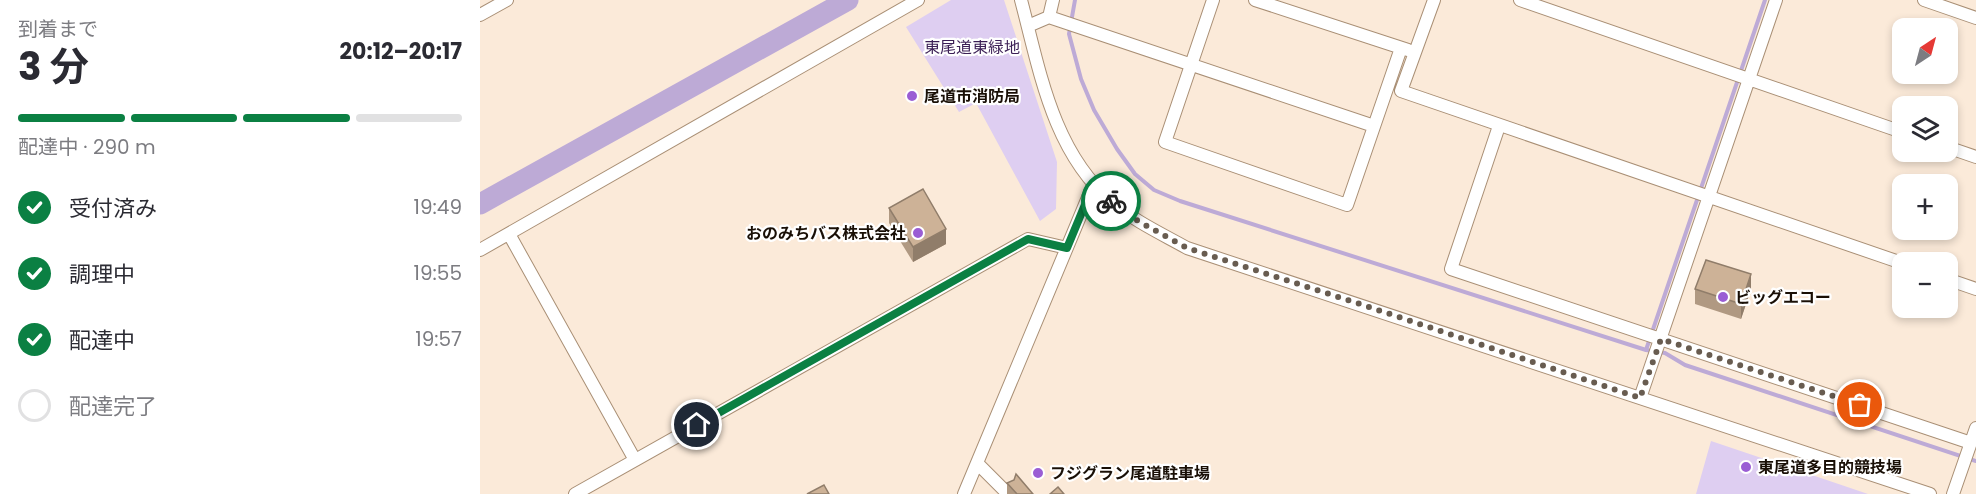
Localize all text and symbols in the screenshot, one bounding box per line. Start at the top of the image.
text: 到着まで [18,15,98,43]
north arrow [1892,18,1958,84]
map controls [1892,18,1958,318]
text: 20:12–20:17 [340,36,462,67]
park label: 東尾道東緑地 [924,36,1020,59]
text: 3 分 [18,39,89,94]
place label: 尾道市消防局 [924,85,1020,108]
marker: 尾道市消防局 [905,89,919,103]
button: layers [1892,96,1958,162]
text: 配達中 · 290 m [18,133,156,161]
courier [1081,171,1141,231]
button: + [1892,174,1958,240]
icon: bike [1095,185,1128,218]
icon: check [18,191,51,224]
text: 受付済み [69,193,157,224]
text: 19:49 [414,193,462,221]
place label: おのみちバス株式会社 [746,222,906,245]
marker: おのみちバス株式会社 [911,226,925,240]
button: − [1892,252,1958,318]
icon: check [18,257,51,290]
text: 調理中 [69,259,135,290]
text: 19:55 [414,259,462,287]
place label: ビッグエコー [1735,286,1831,309]
marker: ビッグエコー [1716,290,1730,304]
icon: check [18,323,51,356]
text: 配達中 [69,325,135,356]
text: 19:57 [415,325,462,353]
pin [1834,379,1885,430]
icon: bag [1843,388,1876,421]
text: 配達完了 [69,391,157,422]
pin [671,399,722,450]
icon: home [680,408,713,441]
place label: 東尾道多目的競技場 [1758,456,1902,479]
marker: 東尾道多目的競技場 [1739,460,1753,474]
place label: フジグラン尾道駐車場 [1050,462,1210,485]
marker: フジグラン尾道駐車場 [1031,466,1045,480]

